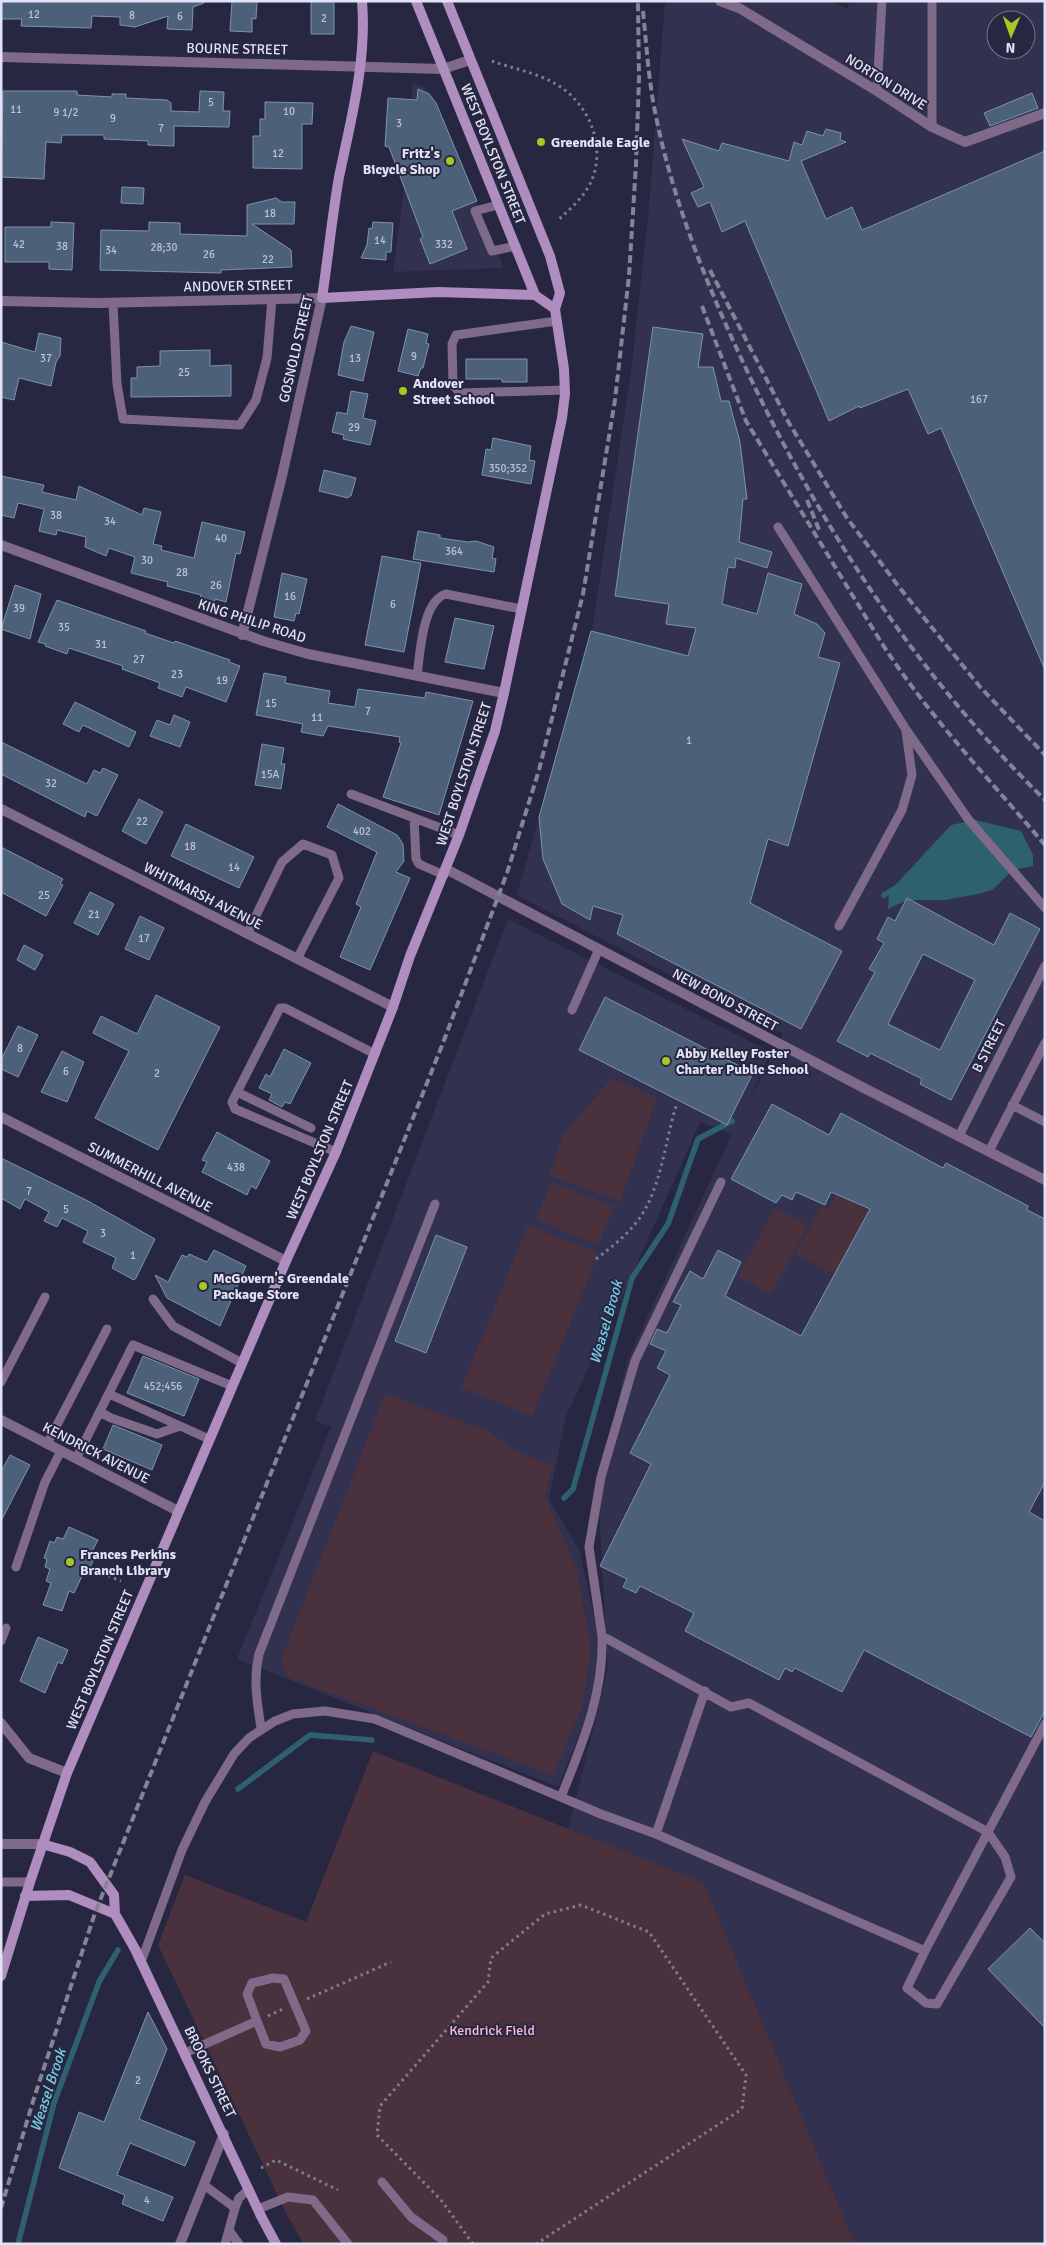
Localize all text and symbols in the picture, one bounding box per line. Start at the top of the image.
house number: 12 [28,8,40,21]
house number: 8 [129,9,135,22]
house number: 6 [177,10,183,23]
north arrow [986,10,1036,60]
house number: 2 [321,12,327,25]
text: N [1005,39,1016,56]
street label: BOURNE STREET [186,40,288,58]
street label: NORTON DRIVE [842,50,930,114]
street label: WEST BOYLSTON STREET [457,81,529,227]
house number: 5 [208,96,214,109]
house number: 11 [10,103,22,116]
house number: 10 [283,105,295,118]
house number: 9 1/2 [54,106,78,119]
house number: 9 [110,112,116,125]
house number: 3 [396,117,402,130]
house number: 7 [158,122,164,135]
place label: Greendale Eagle [551,134,650,151]
marker: Greendale Eagle [535,136,547,148]
place label: Fritz's Bicycle Shop [363,145,440,178]
house number: 12 [272,147,284,160]
marker: Fritz's Bicycle Shop [444,155,456,167]
house number: 18 [264,207,276,220]
house number: 14 [374,234,386,247]
house number: 42 [13,238,25,251]
house number: 332 [435,238,453,251]
house number: 38 [56,240,68,253]
house number: 28;30 [151,241,177,254]
house number: 34 [105,244,117,257]
house number: 26 [203,248,215,261]
house number: 22 [262,253,274,266]
street label: ANDOVER STREET [183,277,293,295]
street label: GOSNOLD STREET [275,294,317,404]
house number: 9 [411,350,417,363]
house number: 37 [40,352,52,365]
house number: 13 [349,352,361,365]
house number: 25 [178,366,190,379]
place label: Andover Street School [413,375,495,408]
marker: Andover Street School [397,385,409,397]
house number: 167 [970,393,988,406]
house number: 29 [348,421,360,434]
house number: 350;352 [489,462,527,475]
house number: 38 [50,509,62,522]
house number: 34 [104,515,116,528]
house number: 40 [215,532,227,545]
house number: 364 [445,545,463,558]
house number: 30 [141,554,153,567]
house number: 28 [176,566,188,579]
house number: 26 [210,579,222,592]
house number: 16 [284,590,296,603]
street label: KING PHILIP ROAD [196,596,308,646]
house number: 6 [390,598,396,611]
house number: 39 [13,602,25,615]
house number: 35 [58,621,70,634]
house number: 31 [95,638,107,651]
house number: 27 [133,653,145,666]
house number: 23 [171,668,183,681]
house number: 19 [216,674,228,687]
house number: 15 [265,697,277,710]
street label: WEST BOYLSTON STREET [433,700,495,848]
house number: 7 [365,705,371,718]
house number: 11 [311,711,323,724]
house number: 1 [686,734,692,747]
house number: 15A [261,768,280,781]
house number: 32 [45,777,57,790]
house number: 22 [136,815,148,828]
house number: 402 [353,825,371,838]
house number: 18 [184,840,196,853]
street label: WHITMARSH AVENUE [141,859,265,933]
house number: 14 [228,861,240,874]
house number: 25 [38,889,50,902]
house number: 21 [88,908,100,921]
house number: 17 [138,932,150,945]
street label: NEW BOND STREET [669,965,781,1035]
street label: B STREET [968,1017,1010,1075]
house number: 8 [17,1042,23,1055]
place label: Abby Kelley Foster Charter Public School [676,1045,809,1078]
marker: Abby Kelley Foster Charter Public School [660,1055,672,1067]
house number: 6 [63,1065,69,1078]
house number: 2 [154,1067,160,1080]
street label: WEST BOYLSTON STREET [283,1078,357,1222]
street label: SUMMERHILL AVENUE [85,1138,215,1216]
house number: 438 [227,1161,245,1174]
house number: 7 [26,1185,32,1198]
house number: 5 [63,1203,69,1216]
house number: 3 [100,1227,106,1240]
house number: 1 [130,1249,136,1262]
place label: McGovern's Greendale Package Store [213,1270,349,1303]
water label: Weasel Brook [585,1277,627,1366]
marker: McGovern's Greendale Package Store [197,1280,209,1292]
house number: 452;456 [144,1380,182,1393]
street label: KENDRICK AVENUE [40,1419,152,1487]
place label: Frances Perkins Branch Library [80,1546,176,1579]
marker: Frances Perkins Branch Library [64,1556,76,1568]
street label: WEST BOYLSTON STREET [63,1588,137,1732]
park label: Kendrick Field [449,2022,535,2039]
street label: BROOKS STREET [180,2023,240,2121]
water label: Weasel Brook [26,2045,70,2134]
house number: 2 [135,2074,141,2087]
house number: 4 [144,2194,150,2207]

